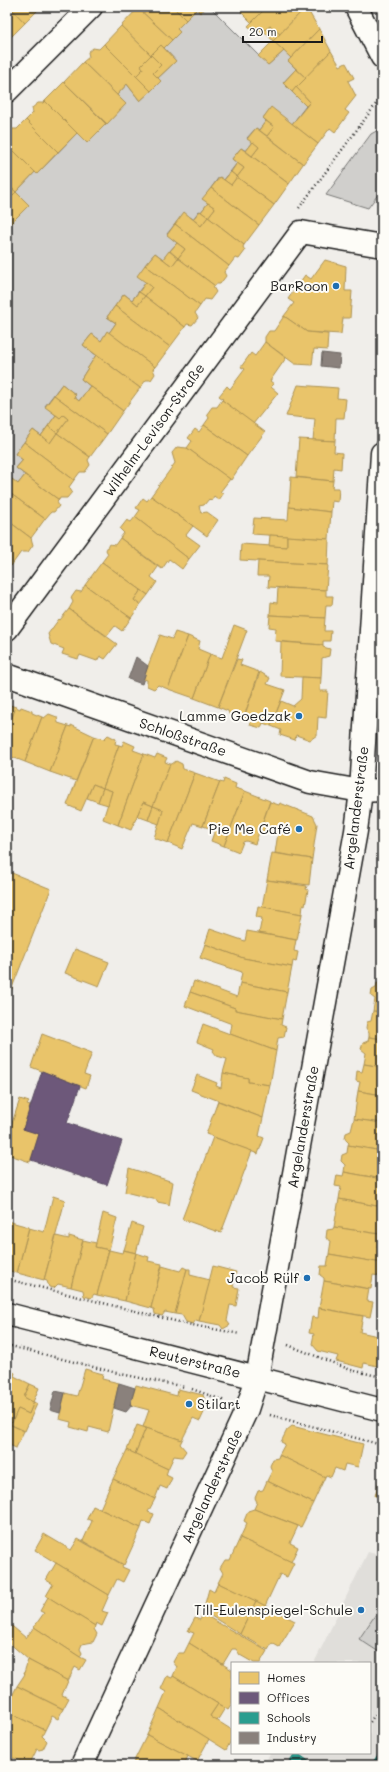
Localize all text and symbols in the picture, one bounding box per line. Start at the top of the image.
scale bar [243,18,322,44]
text: 20 m [249,23,277,39]
place label: BarRoon [270,276,328,295]
marker: BarRoon [331,281,341,291]
street label: Wilhelm-Levison-Straße [99,359,209,500]
place label: Lamme Goedzak [179,706,291,725]
marker: Lamme Goedzak [294,711,304,721]
street label: Schloßstraße [137,713,229,760]
street label: Argelanderstraße [338,745,373,871]
place label: Pie Me Café [208,819,291,838]
marker: Pie Me Café [294,824,304,834]
street label: Argelanderstraße [282,1064,323,1190]
place label: Jacob Rülf [227,1268,300,1287]
marker: Jacob Rülf [302,1273,312,1283]
street label: Reuterstraße [147,1341,243,1382]
place label: Stilart [197,1394,241,1413]
marker: Stilart [184,1399,194,1409]
street label: Argelanderstraße [177,1425,246,1546]
place label: Till-Eulenspiegel-Schule [194,1600,353,1619]
marker: Till-Eulenspiegel-Schule [356,1605,366,1615]
legend [231,1662,371,1754]
text: Homes [267,1669,306,1685]
text: Offices [267,1689,310,1705]
text: Schools [267,1709,311,1725]
text: Industry [267,1729,316,1745]

